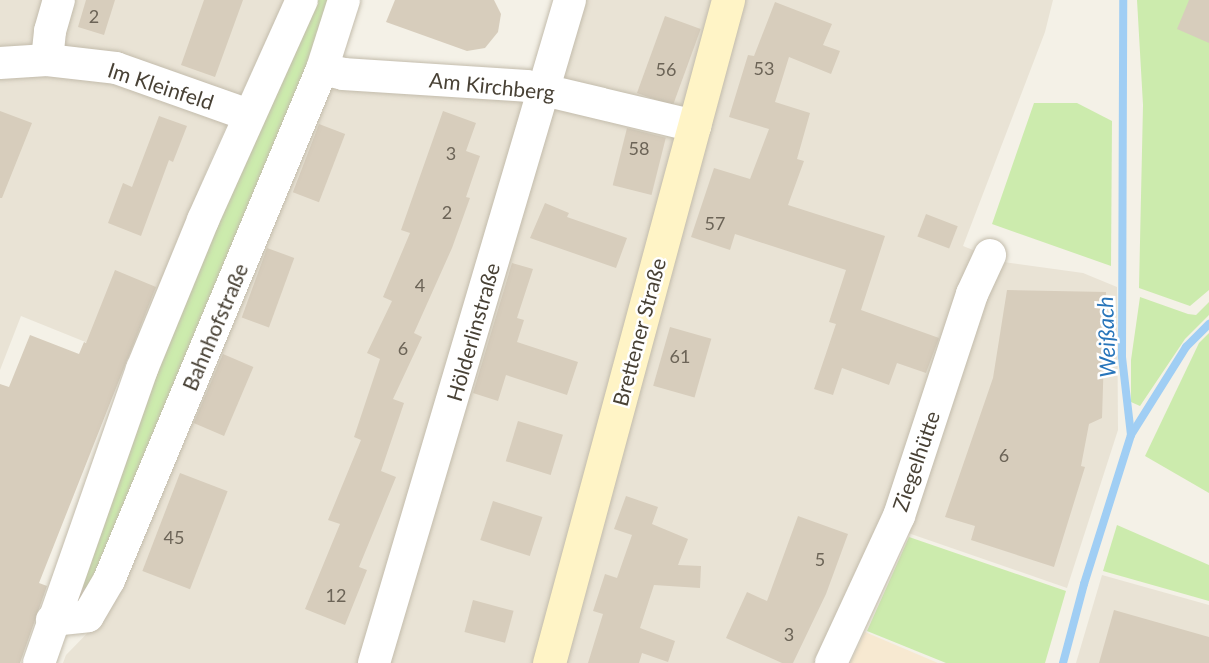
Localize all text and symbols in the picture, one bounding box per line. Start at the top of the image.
house number: 2 [89,5,99,27]
street label: Im Kleinfeld [105,57,217,115]
house number: 53 [754,57,774,79]
house number: 56 [656,58,676,80]
street label: Am Kirchberg [428,67,556,105]
house number: 58 [629,137,649,159]
house number: 3 [446,142,456,164]
house number: 2 [442,201,452,223]
house number: 57 [705,212,725,234]
street label: Brettener Straße [607,255,671,409]
street label: Bahnhofstraße [177,260,253,394]
street label: Hölderlinstraße [441,260,505,404]
house number: 4 [415,274,425,296]
water label: Weißach [1091,296,1121,378]
house number: 6 [398,337,408,359]
house number: 61 [670,345,690,367]
street label: Ziegelhütte [887,408,945,514]
house number: 6 [999,444,1009,466]
house number: 45 [164,526,184,548]
house number: 5 [815,548,825,570]
house number: 12 [326,584,346,606]
house number: 3 [784,623,794,645]

